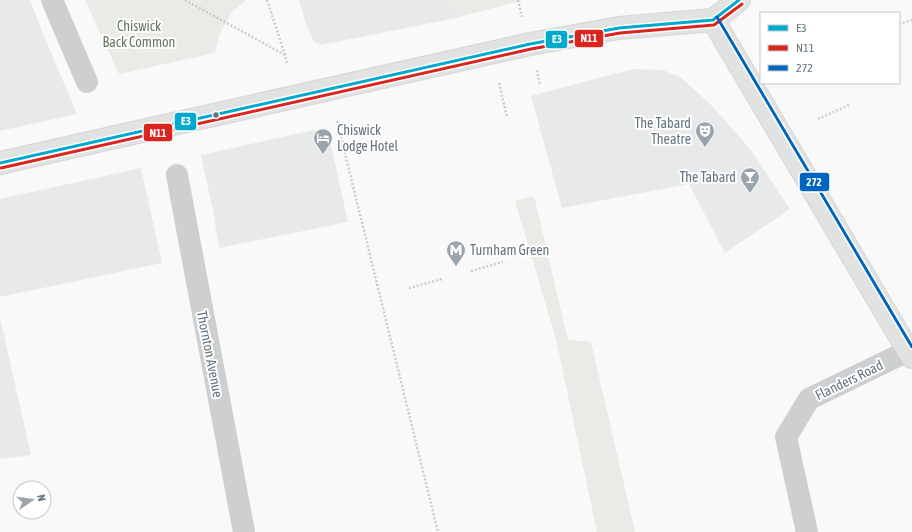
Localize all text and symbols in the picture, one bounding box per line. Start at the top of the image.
legend [760,12,900,84]
park label: Chiswick Back Common [103,18,175,50]
text: E3 [796,21,807,35]
line badge: N11 [574,29,604,48]
line badge: E3 [545,30,568,49]
text: N11 [581,32,597,44]
text: E3 [552,33,562,45]
text: N11 [796,41,815,55]
text: 272 [796,61,813,75]
unlabelled marker [211,110,221,120]
line badge: E3 [174,112,197,131]
text: E3 [181,115,191,127]
place label: The Tabard Theatre [634,115,691,147]
theatre icon: The Tabard Theatre [694,120,716,148]
place label: Chiswick Lodge Hotel [337,122,399,154]
line badge: N11 [143,123,173,142]
text: N11 [150,127,166,139]
hotel icon: Chiswick Lodge Hotel [312,127,334,155]
bar icon: The Tabard [739,166,761,194]
place label: The Tabard [679,169,736,185]
line badge: 272 [799,172,830,192]
text: 272 [806,176,822,188]
metro station icon: Turnham Green [445,239,467,267]
place label: Turnham Green [470,242,549,258]
street label: Thornton Avenue [194,309,226,399]
street label: Flanders Road [813,357,885,403]
north arrow [12,480,52,520]
text: N [35,493,48,502]

